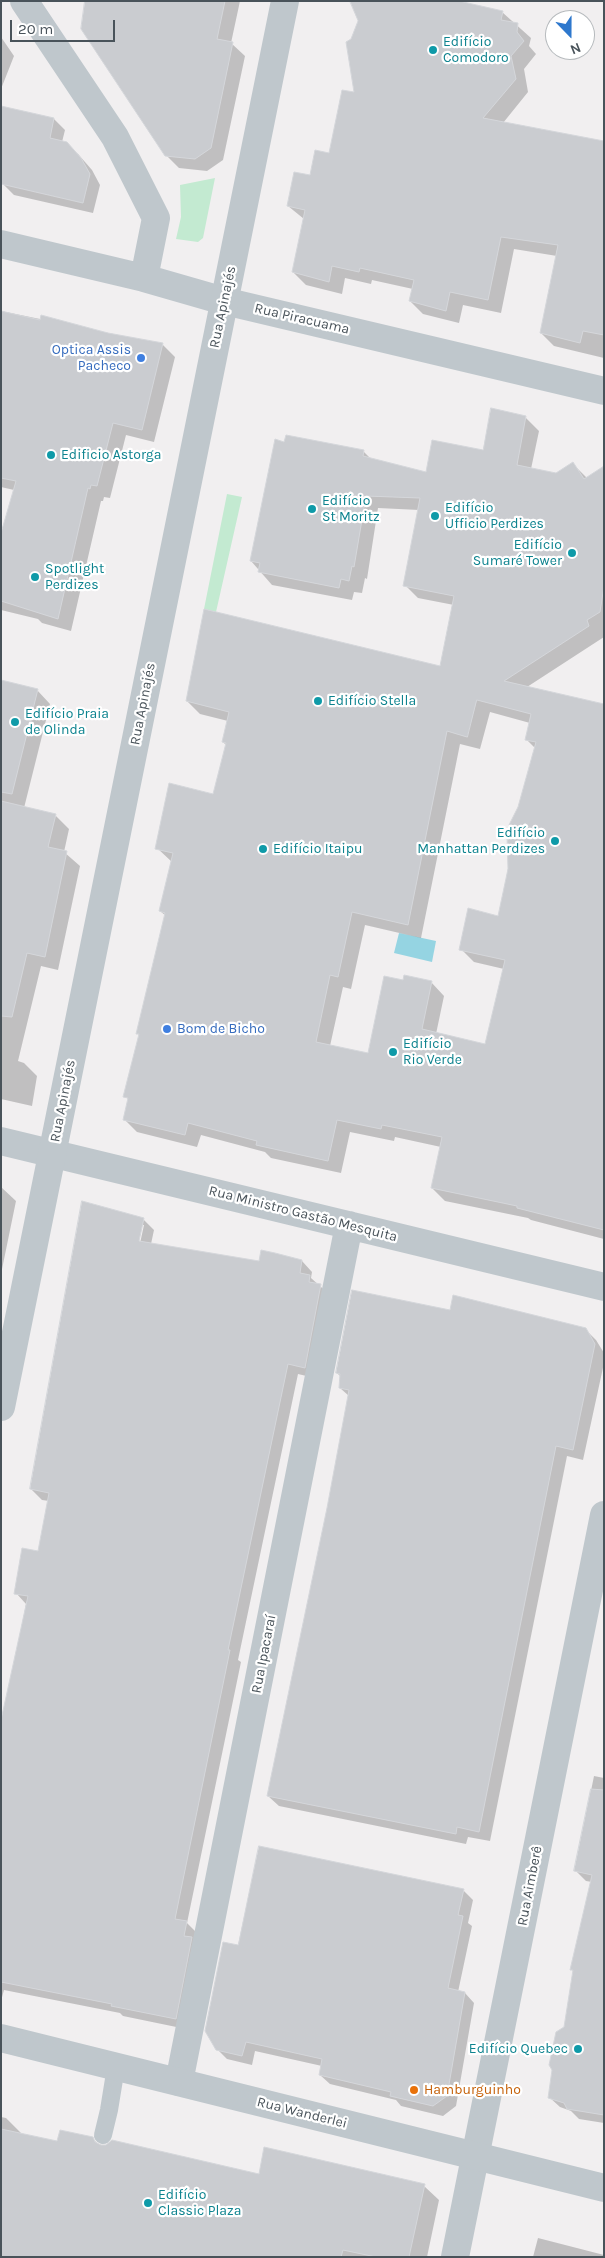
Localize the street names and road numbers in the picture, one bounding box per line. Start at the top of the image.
street label: Rua Apinajés [206,264,240,350]
street label: Rua Piracuama [253,300,351,338]
street label: Rua Apinajés [127,661,159,747]
street label: Rua Apinajés [47,1058,79,1144]
street label: Rua Ministro Gastão Mesquita [207,1182,399,1246]
street label: Rua Ipacaraí [248,1613,280,1695]
street label: Rua Aimberê [514,1845,546,1927]
street label: Rua Wanderlei [255,2094,349,2132]

